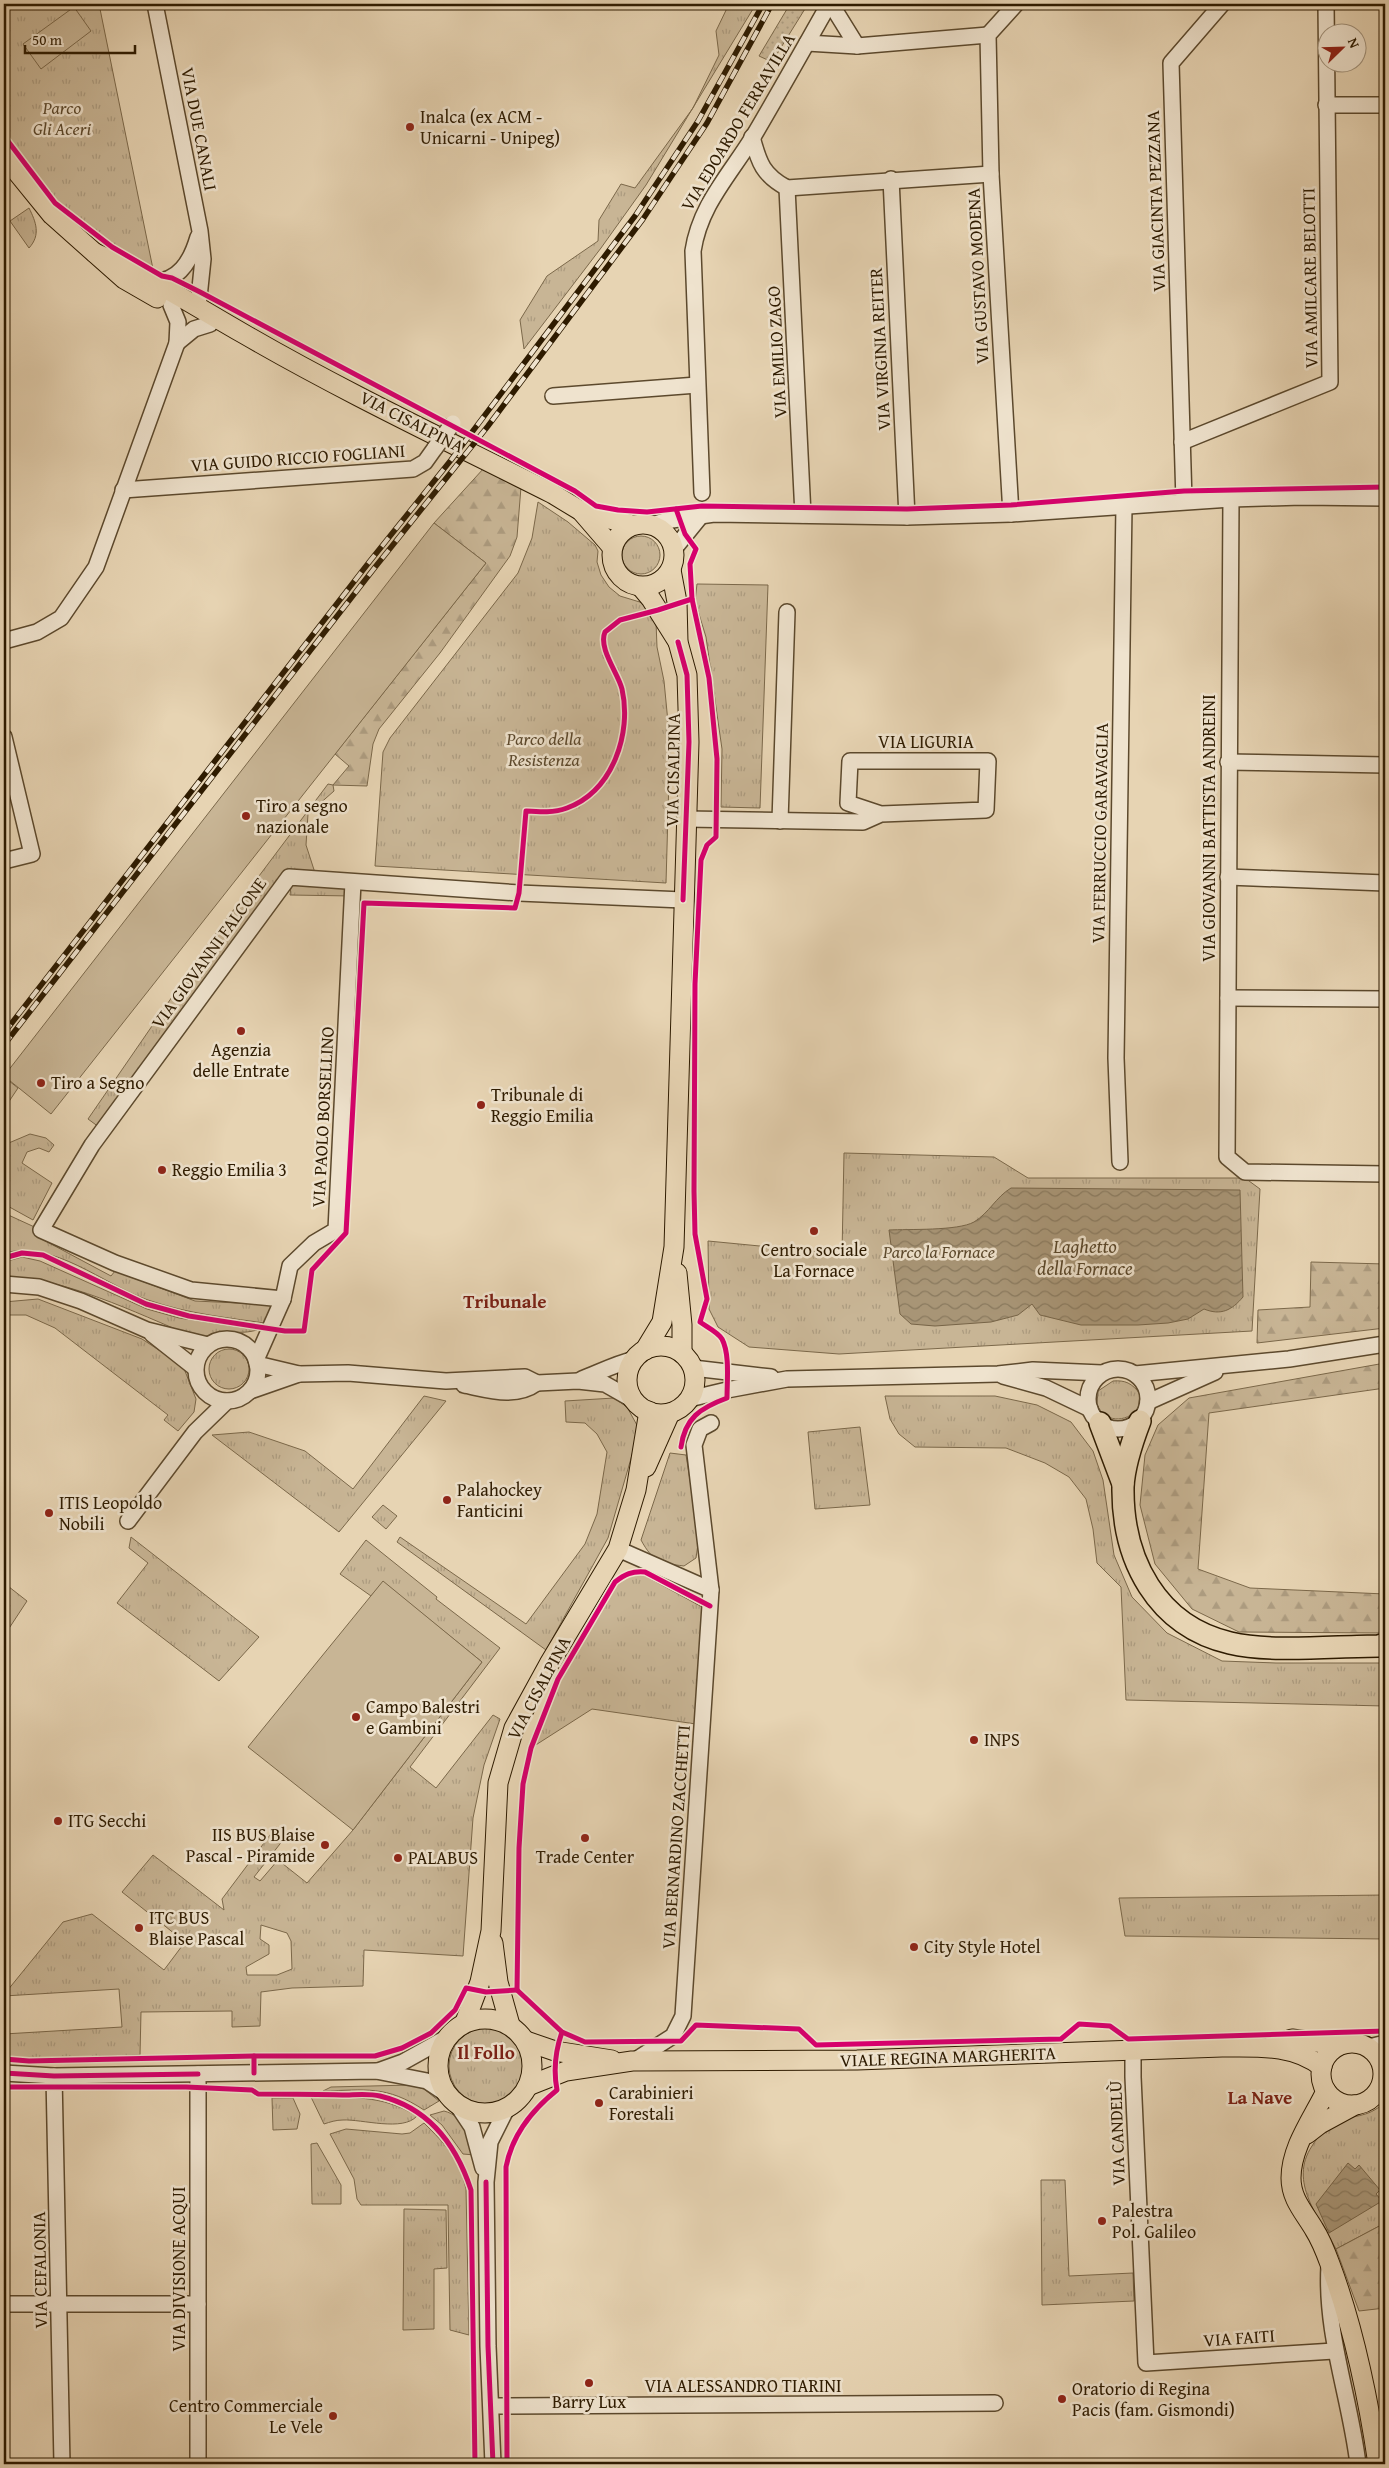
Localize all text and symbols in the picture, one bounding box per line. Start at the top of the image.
scale bar [25,22,135,54]
north arrow [1316,22,1366,72]
street label: VIA EDOARDO FERRAVILLA [674,27,802,216]
text: 50 m [32,29,63,50]
text: N [1343,35,1365,52]
street label: VIA DUE CANALI [174,65,225,193]
park label: Parco Gli Aceri [33,94,91,142]
place label: Inalca (ex ACM - Unicarni - Unipeg) [420,103,560,151]
street label: VIA GIACINTA PEZZANA [1139,110,1172,292]
marker: Inalca (ex ACM - Unicarni - Unipeg) [404,121,416,133]
street label: VIA GUSTAVO MODENA [959,187,996,365]
street label: VIA AMILCARE BELOTTI [1294,188,1325,368]
street label: VIA VIRGINIA REITER [862,266,897,431]
street label: VIA EMILIO ZAGO [760,285,793,419]
street label: VIA CISALPINA [355,384,469,459]
street label: VIA GUIDO RICCIO FOGLIANI [190,437,406,478]
street label: VIA GIOVANNI BATTISTA ANDREINI [1195,694,1222,962]
street label: VIA CISALPINA [658,713,687,827]
street label: VIA FERRUCCIO GARAVAGLIA [1084,722,1115,943]
park label: Parco della Resistenza [506,725,582,773]
street label: VIA LIGURIA [878,728,974,755]
place label: Tiro a segno nazionale [256,792,348,840]
marker: Tiro a segno nazionale [240,810,252,822]
street label: VIA GIOVANNI FALCONE [144,871,273,1034]
marker: Agenzia delle Entrate [235,1025,247,1037]
street label: VIA PAOLO BORSELLINO [304,1026,341,1208]
place label: Agenzia delle Entrate [193,1036,289,1084]
place label: Tiro a Segno [51,1069,144,1096]
marker: Tiro a Segno [35,1077,47,1089]
place label: Tribunale di Reggio Emilia [491,1081,594,1129]
marker: Tribunale di Reggio Emilia [475,1099,487,1111]
place label: Reggio Emilia 3 [172,1156,287,1183]
marker: Reggio Emilia 3 [156,1164,168,1176]
marker: Centro sociale La Fornace [808,1225,820,1237]
water label: Laghetto della Fornace [1037,1232,1133,1282]
place label: Centro sociale La Fornace [761,1236,867,1284]
park label: Parco la Fornace [882,1238,995,1265]
district label: Tribunale [463,1287,547,1315]
place label: Palahockey Fanticini [457,1476,542,1524]
place label: ITIS Leopoldo Nobili [59,1489,162,1537]
marker: Palahockey Fanticini [441,1494,453,1506]
marker: ITIS Leopoldo Nobili [43,1507,55,1519]
street label: VIA CISALPINA [500,1631,577,1744]
place label: Campo Balestri e Gambini [366,1693,480,1741]
marker: Campo Balestri e Gambini [350,1711,362,1723]
street label: VIA BERNARDINO ZACCHETTI [654,1724,697,1950]
place label: INPS [984,1726,1020,1753]
marker: INPS [968,1734,980,1746]
place label: ITG Secchi [68,1807,146,1834]
marker: ITG Secchi [52,1815,64,1827]
place label: IIS BUS Blaise Pascal - Piramide [186,1821,315,1869]
marker: Trade Center [579,1832,591,1844]
marker: IIS BUS Blaise Pascal - Piramide [319,1839,331,1851]
place label: Trade Center [536,1843,635,1870]
place label: PALABUS [408,1844,478,1871]
marker: PALABUS [392,1852,404,1864]
place label: ITC BUS Blaise Pascal [149,1904,244,1952]
marker: ITC BUS Blaise Pascal [133,1922,145,1934]
place label: City Style Hotel [924,1933,1041,1960]
marker: City Style Hotel [908,1941,920,1953]
district label: Il Follo [457,2038,515,2066]
street label: VIALE REGINA MARGHERITA [840,2039,1056,2074]
place label: Carabinieri Forestali [609,2079,694,2127]
street label: VIA CANDELÙ [1101,2080,1132,2186]
district label: La Nave [1228,2083,1292,2111]
marker: Carabinieri Forestali [593,2097,605,2109]
street label: VIA DIVISIONE ACQUI [165,2187,192,2351]
place label: Palestra Pol. Galileo [1112,2197,1196,2245]
street label: VIA CEFALONIA [25,2211,54,2329]
marker: Palestra Pol. Galileo [1096,2215,1108,2227]
street label: VIA FAITI [1202,2322,1276,2353]
street label: VIA ALESSANDRO TIARINI [644,2372,842,2399]
place label: Oratorio di Regina Pacis (fam. Gismondi) [1072,2375,1235,2423]
marker: Barry Lux [583,2377,595,2389]
place label: Barry Lux [552,2388,627,2415]
place label: Centro Commerciale Le Vele [169,2392,323,2440]
marker: Oratorio di Regina Pacis (fam. Gismondi) [1056,2393,1068,2405]
marker: Centro Commerciale Le Vele [327,2410,339,2422]

